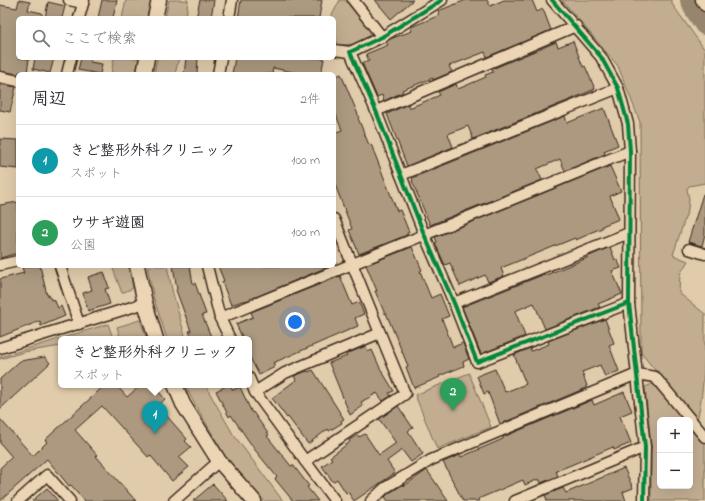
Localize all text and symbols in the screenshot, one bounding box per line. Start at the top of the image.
search box [16,16,336,60]
icon: search [30,27,52,49]
text: ここで検索 [62,28,137,50]
text: 周辺 [32,87,66,112]
text: 2件 [301,90,320,109]
text: きど整形外科クリニック [70,140,235,162]
text: 1 [43,151,47,170]
text: 100 m [291,151,320,170]
text: スポット [70,164,122,183]
text: ウサギ遊園 [70,212,145,234]
text: 2 [42,223,48,242]
text: 100 m [291,223,320,242]
text: 公園 [70,236,96,255]
your location [285,312,305,332]
popup [58,336,252,388]
text: きど整形外科クリニック [72,342,238,364]
text: スポット [72,366,125,385]
pin: 2 [440,378,466,411]
pin: 1 [142,401,168,434]
map controls [657,417,693,489]
button: + [657,417,693,453]
button: − [657,453,693,489]

